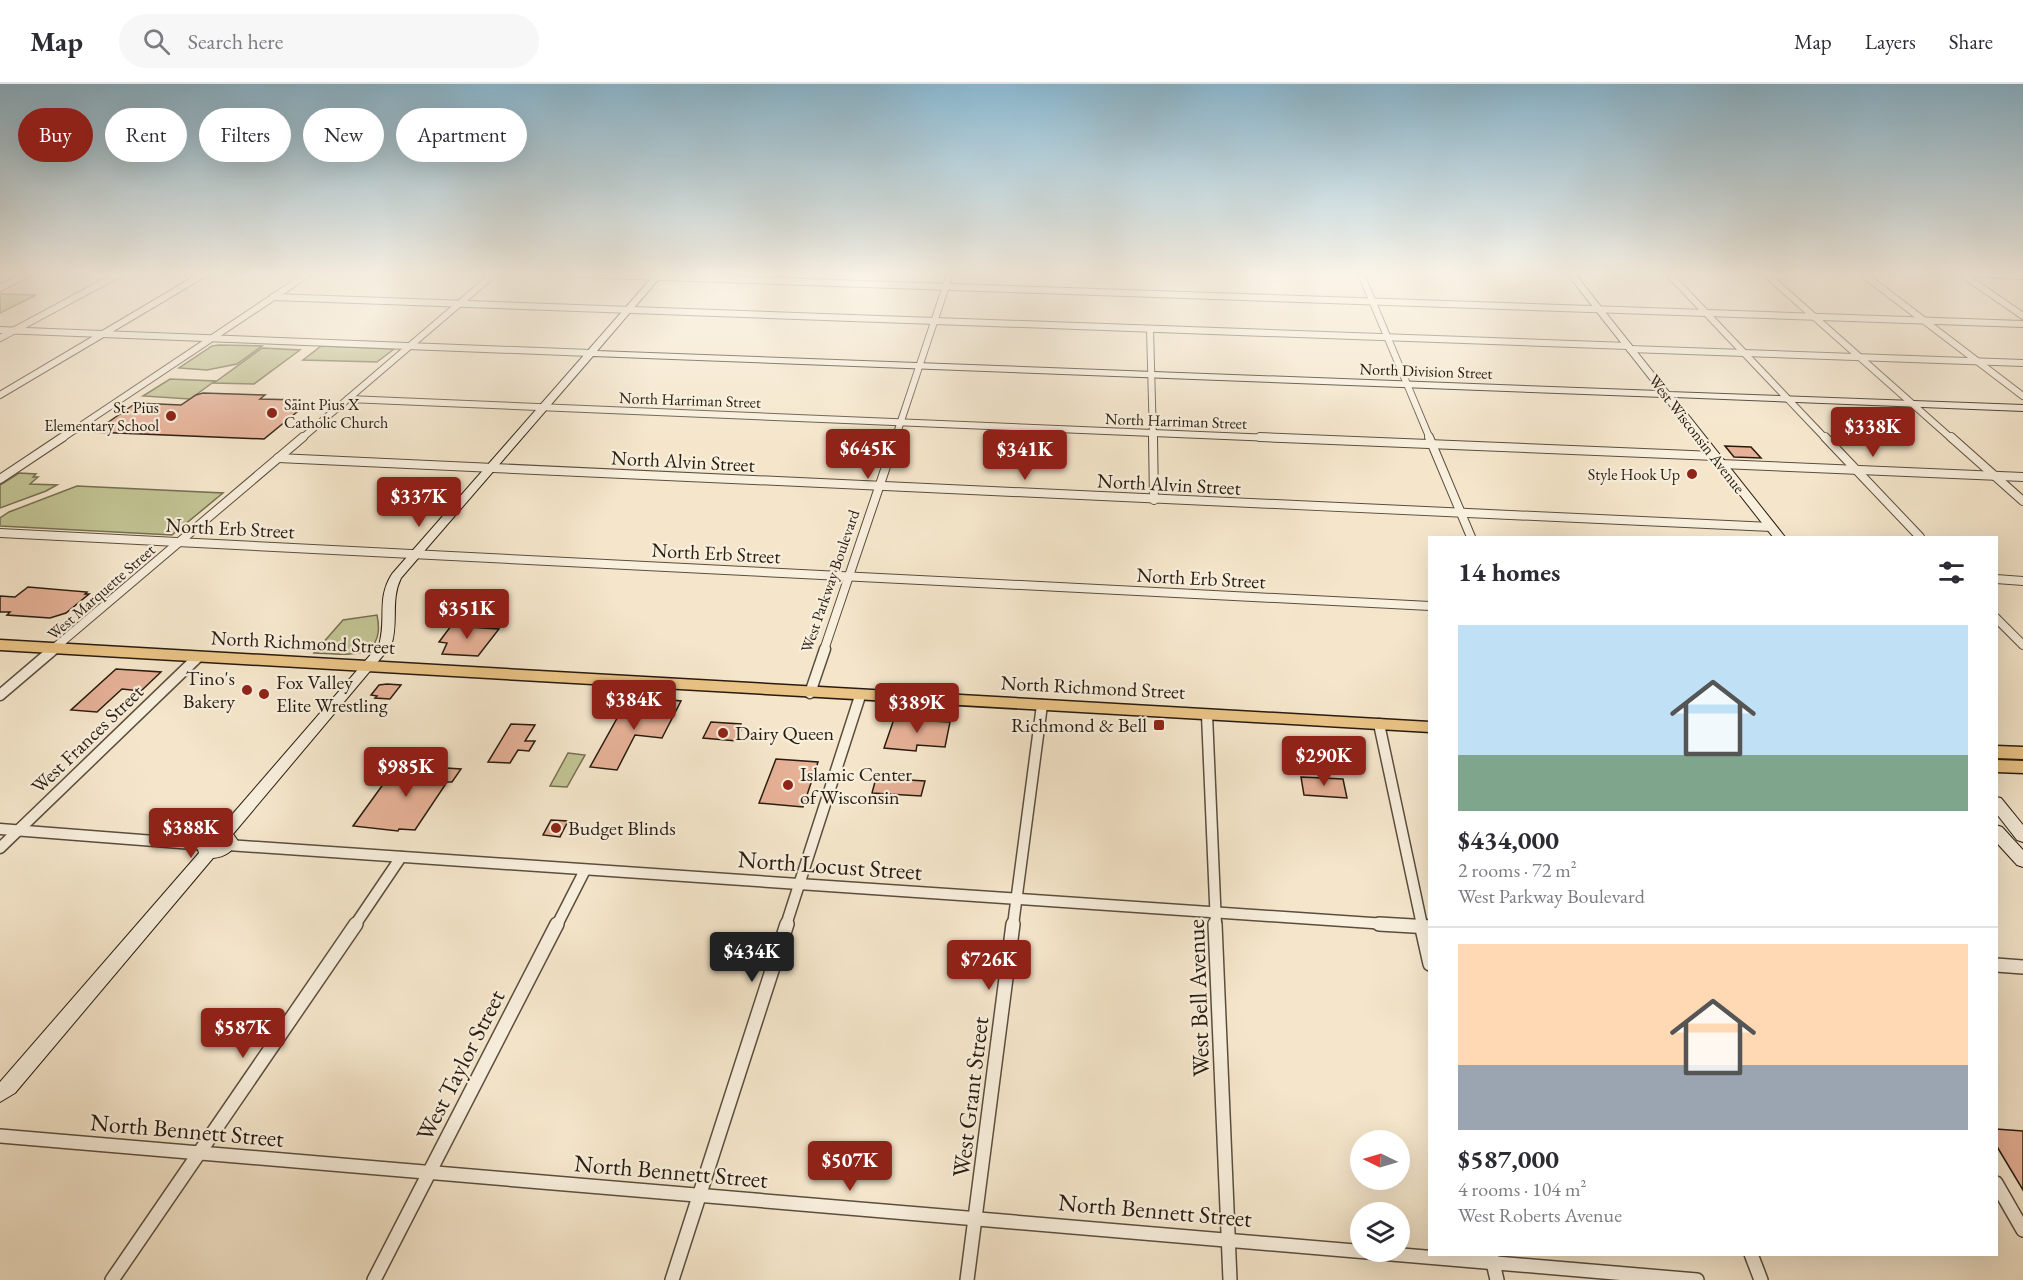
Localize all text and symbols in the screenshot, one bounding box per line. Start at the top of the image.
search box [119,14,539,68]
text: Map [30,23,83,59]
icon: search [140,25,173,58]
text: Search here [188,27,283,56]
text: Map [1794,28,1832,55]
text: Layers [1865,28,1916,55]
text: Share [1949,28,1993,55]
chip: Buy [18,108,93,162]
chip: Rent [105,108,187,162]
chip: Filters [199,108,291,162]
chip: New [303,108,384,162]
chip: Apartment [396,108,527,162]
street label: North Division Street [1359,358,1493,384]
street label: West Wisconsin Avenue [1644,370,1750,498]
street label: North Harriman Street [619,387,761,413]
place label: Saint Pius X Catholic Church [284,394,388,433]
place label: St. Pius Elementary School [44,397,159,436]
marker: Saint Pius X Catholic Church [265,406,279,420]
pin: $338K [1831,407,1915,458]
street label: North Harriman Street [1105,408,1247,434]
marker: St. Pius Elementary School [164,409,178,423]
text: $338K [1845,413,1901,439]
pin: $645K [826,429,910,480]
pin: $341K [983,430,1067,481]
text: $645K [840,435,896,461]
text: $341K [997,436,1053,462]
street label: North Alvin Street [611,444,756,478]
place label: Style Hook Up [1588,464,1680,485]
street label: North Alvin Street [1097,467,1242,501]
marker: Style Hook Up [1685,467,1699,481]
pin: $337K [377,477,461,528]
text: $337K [391,483,447,509]
street label: West Parkway Boulevard [796,506,865,655]
street label: North Erb Street [165,512,296,544]
street label: North Erb Street [651,537,782,569]
street label: West Marquette Street [43,539,159,645]
text: 14 homes [1458,555,1560,589]
icon: filters [1935,556,1968,589]
street label: North Erb Street [1136,562,1267,594]
pin: $351K [425,589,509,640]
text: $351K [439,595,495,621]
street label: North Richmond Street [210,624,397,660]
icon: home [1659,664,1767,772]
place label: Tino's Bakery [183,665,235,714]
place label: Fox Valley Elite Wrestling [276,669,388,718]
street label: North Richmond Street [1000,669,1187,705]
street label: West Frances Street [25,678,149,799]
pin: $384K [592,680,676,731]
marker: Tino's Bakery [240,683,254,697]
pin: $389K [875,683,959,734]
text: $384K [606,686,662,712]
marker: Fox Valley Elite Wrestling [257,687,271,701]
text: $389K [889,689,945,715]
place label: Richmond & Bell [1011,712,1147,738]
marker: Richmond & Bell [1152,718,1166,732]
place label: Dairy Queen [735,720,835,746]
marker: Dairy Queen [716,726,730,740]
pin: $290K [1282,736,1366,787]
text: $290K [1296,742,1352,768]
pin: $985K [364,747,448,798]
text: $985K [378,753,434,779]
place label: Islamic Center of Wisconsin [800,761,912,810]
marker: Islamic Center of Wisconsin [781,778,795,792]
pin: $388K [149,808,233,859]
text: $388K [163,814,219,840]
place label: Budget Blinds [568,815,676,841]
marker: Budget Blinds [549,821,563,835]
text: $434,000 [1458,823,1559,857]
street label: North Locust Street [737,843,924,887]
text: 2 rooms · 72 m² [1458,857,1577,883]
text: West Parkway Boulevard [1458,883,1645,909]
street label: West Bell Avenue [1180,919,1216,1077]
pin: $434K [710,932,794,983]
text: $434K [724,938,780,964]
pin: $726K [947,940,1031,991]
text: $726K [961,946,1017,972]
icon: home [1659,983,1767,1091]
street label: West Taylor Street [409,984,512,1146]
pin: $587K [201,1008,285,1059]
text: $587K [215,1014,271,1040]
street label: West Grant Street [945,1014,995,1179]
street label: North Bennett Street [89,1106,286,1154]
north arrow [1350,1130,1410,1190]
map controls [1350,1130,1410,1262]
pin: $507K [808,1141,892,1192]
text: $587,000 [1458,1142,1559,1176]
street label: North Bennett Street [573,1147,770,1195]
text: $507K [822,1147,878,1173]
text: 4 rooms · 104 m² [1458,1176,1586,1202]
street label: North Bennett Street [1057,1186,1254,1234]
button: layers [1350,1202,1410,1262]
text: West Roberts Avenue [1458,1202,1622,1228]

